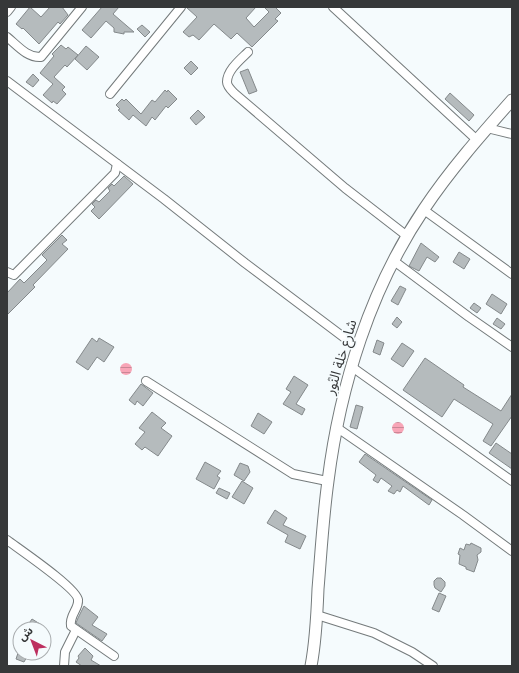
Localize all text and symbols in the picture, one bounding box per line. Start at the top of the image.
street label: شارع خلة النور [320,317,362,398]
north arrow [12,621,52,661]
text: ش [15,623,36,645]

